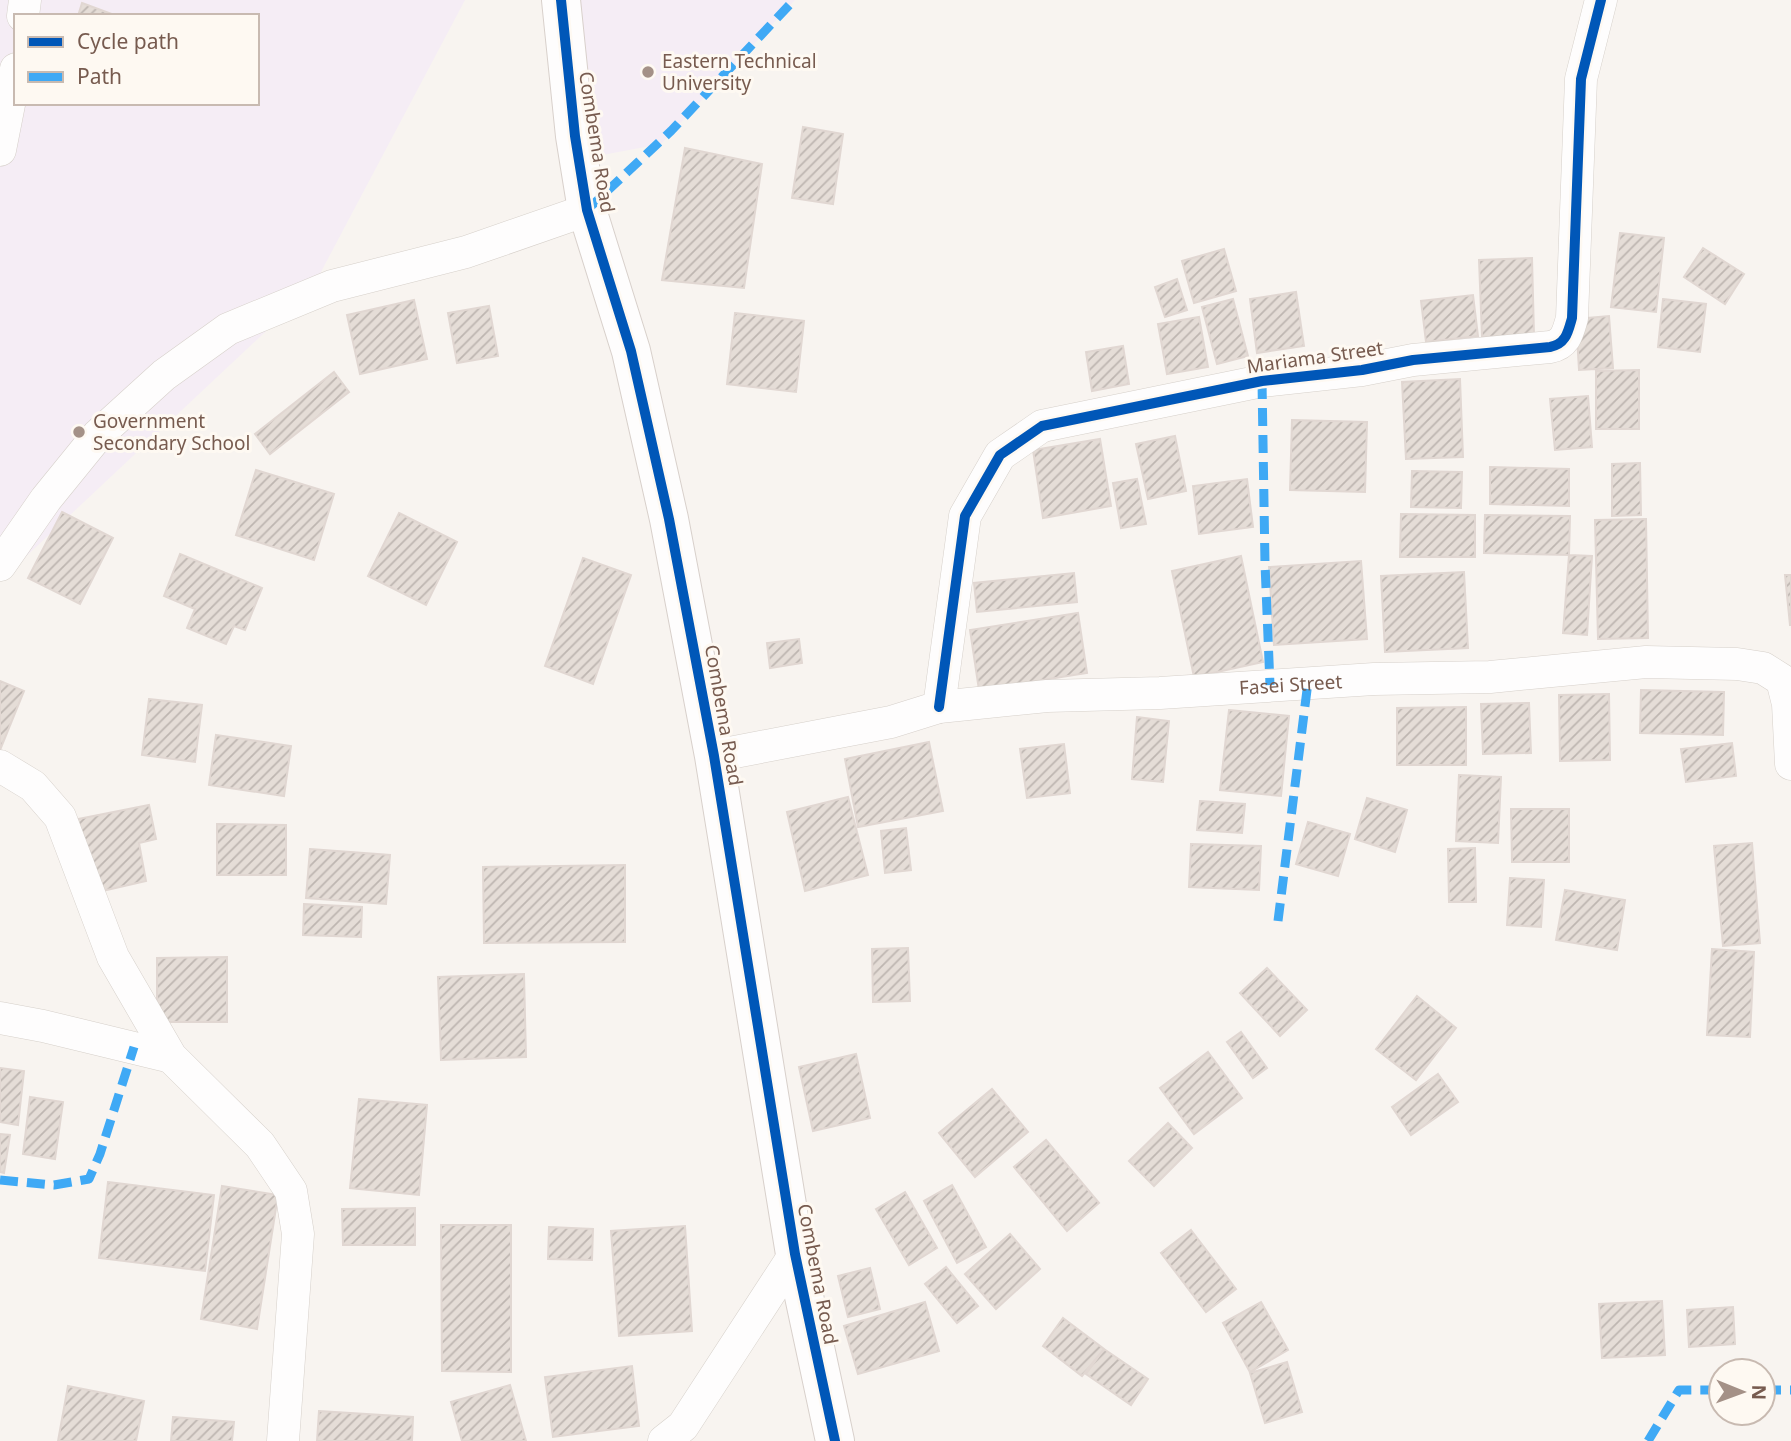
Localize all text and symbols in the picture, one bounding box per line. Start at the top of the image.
legend [14,14,259,105]
text: Cycle path [77,27,179,55]
place label: Eastern Technical University [662,48,817,96]
text: Path [77,62,122,90]
marker: Eastern Technical University [640,64,656,80]
street label: Combema Road [573,69,621,215]
street label: Mariama Street [1245,335,1385,379]
place label: Government Secondary School [93,408,251,456]
marker: Government Secondary School [71,424,87,440]
street label: Combema Road [699,642,749,788]
street label: Fasei Street [1238,668,1343,701]
street label: Combema Road [792,1201,844,1347]
north arrow [1707,1357,1777,1427]
text: N [1746,1384,1772,1400]

